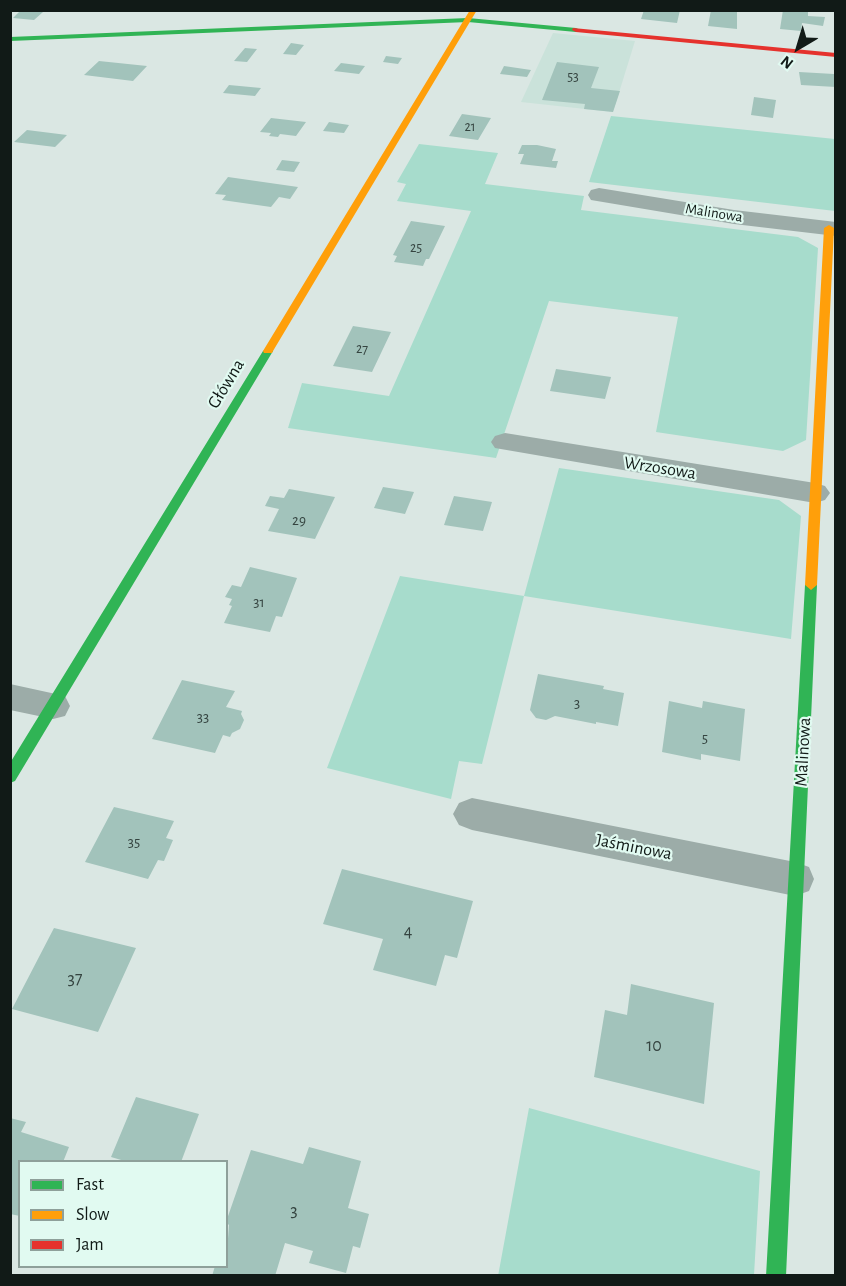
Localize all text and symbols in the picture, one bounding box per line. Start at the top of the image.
north arrow [768,18,828,78]
text: N [778,52,796,72]
house number: 53 [567,69,579,85]
house number: 21 [464,119,476,135]
street label: Malinowa [684,200,744,226]
house number: 25 [410,240,422,256]
house number: 27 [356,341,368,357]
street label: Główna [203,355,249,413]
street label: Wrzosowa [623,452,697,484]
house number: 29 [292,511,306,529]
house number: 31 [253,593,265,611]
house number: 3 [574,694,580,712]
house number: 33 [197,708,209,726]
street label: Malinowa [790,717,816,787]
house number: 5 [702,729,708,747]
street label: Jaśminowa [594,829,674,865]
house number: 35 [128,833,140,851]
house number: 4 [404,921,412,943]
house number: 37 [68,968,82,990]
house number: 10 [646,1035,662,1057]
legend [18,1160,228,1268]
text: Fast [76,1176,104,1194]
house number: 3 [290,1200,298,1222]
text: Slow [76,1206,109,1224]
text: Jam [76,1236,104,1254]

